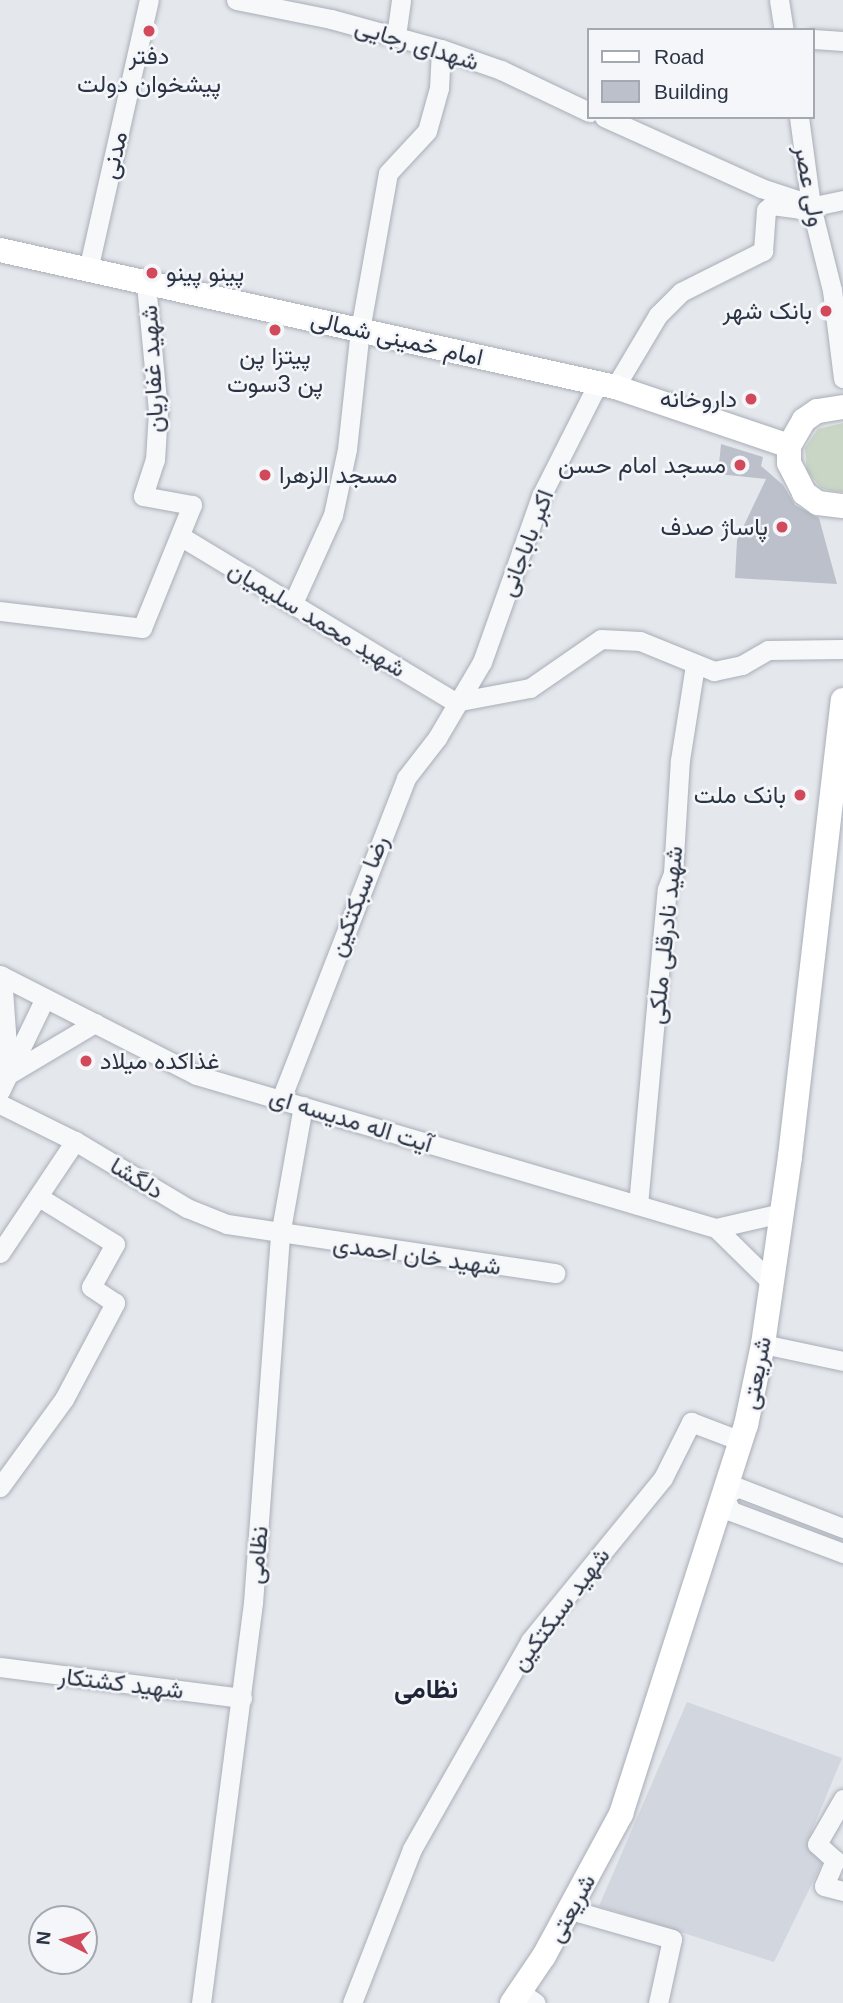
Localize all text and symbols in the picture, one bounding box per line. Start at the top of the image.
street label: شهدای رجایی [352,12,482,76]
marker: دفتر پیشخوان دولت [141,23,157,39]
legend [588,28,815,119]
place label: دفتر پیشخوان دولت [77,42,221,98]
text: Road [654,45,704,68]
text: Building [654,80,729,103]
street label: مدنی [95,128,133,182]
street label: ولی عصر [789,143,831,229]
place label: پینو پینو [166,259,244,287]
marker: پینو پینو [144,265,160,281]
place label: بانک شهر [722,297,812,325]
marker: بانک شهر [818,303,834,319]
street label: شهید غفاریان [134,304,170,434]
street label: امام خمینی شمالی [308,304,486,372]
marker: پیتزا پن پن 3سوت [267,322,283,338]
place label: پیتزا پن پن 3سوت [227,342,323,398]
place label: داروخانه [660,385,737,413]
marker: داروخانه [743,391,759,407]
place label: مسجد امام حسن [558,451,726,479]
marker: مسجد امام حسن [732,457,748,473]
place label: مسجد الزهرا [279,461,398,489]
marker: مسجد الزهرا [257,467,273,483]
street label: اکبر باباجانی [492,486,560,600]
place label: پاساژ صدف [661,513,768,541]
marker: پاساژ صدف [774,519,790,535]
street label: شهید محمد سلیمیان [223,555,411,683]
place label: بانک ملت [694,781,786,809]
marker: بانک ملت [792,787,808,803]
street label: رضا سبکتکین [322,831,394,961]
street label: شهید نادرقلی ملکی [641,844,689,1026]
place label: غذاکده میلاد [100,1047,220,1075]
marker: غذاکده میلاد [78,1053,94,1069]
street label: آیت اله مدیسه ای [266,1082,436,1158]
street label: دلگشا [105,1151,169,1205]
street label: شهید خان احمدی [331,1229,503,1281]
street label: شریعتی [735,1334,777,1412]
street label: نظامی [240,1525,274,1585]
street label: شهید سبکتکین [504,1542,616,1676]
street label: شهید کشتکار [57,1661,185,1705]
district label: نظامی [394,1674,458,1706]
street label: شریعتی [541,1869,601,1947]
north arrow [28,1905,98,1975]
text: N [32,1930,55,1946]

